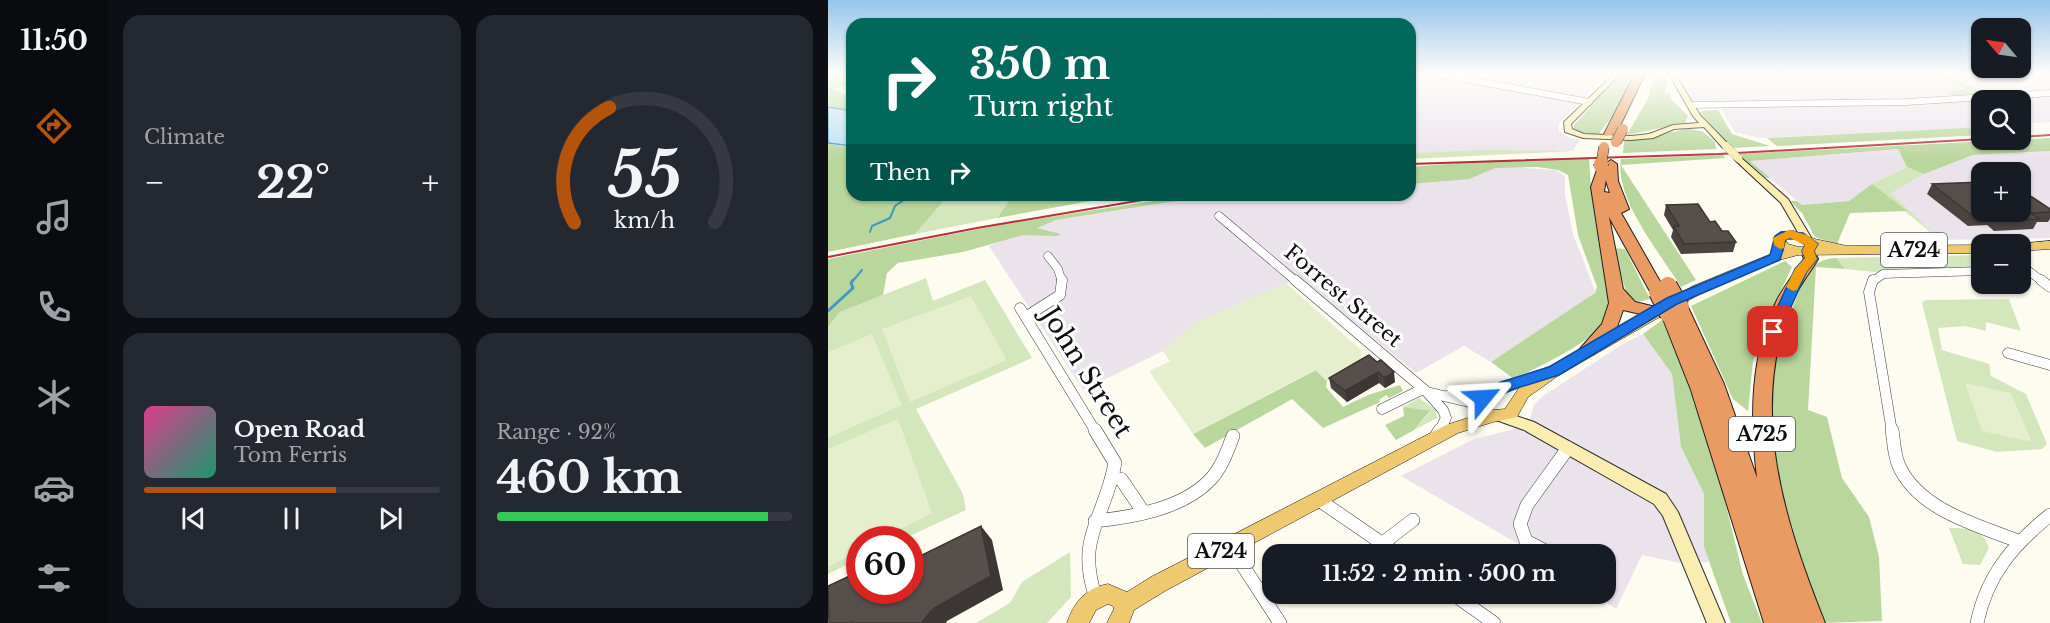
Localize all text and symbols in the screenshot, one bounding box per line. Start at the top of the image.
north arrow [1971,18,2031,78]
map controls [1971,18,2031,294]
text: 11:50 [20,24,88,57]
text: 350 m [969,38,1110,90]
icon: right [870,42,948,120]
text: Turn right [969,90,1113,123]
button: search [1971,90,2031,150]
icon: directions [33,105,75,147]
text: Climate [144,125,225,149]
text: 55 [607,136,681,214]
text: 22° [256,154,330,210]
icon: right [943,156,976,189]
text: Then [870,159,931,186]
text: − [144,162,165,203]
text: + [421,162,440,203]
button: + [1971,162,2031,222]
icon: music [33,196,75,238]
text: km/h [614,208,675,235]
road number: A724 [1881,233,1947,267]
button: − [1971,234,2031,294]
street label: Forrest Street [1279,239,1407,353]
icon: phone [33,286,75,328]
street label: John Street [1033,298,1140,443]
pin [1747,306,1798,357]
icon: arrive [1756,315,1789,348]
position arrow [1451,366,1515,430]
icon: climate [33,376,75,418]
text: Open Road [234,416,365,443]
road number: A725 [1729,417,1795,451]
text: Range · 92% [497,420,616,444]
text: Tom Ferris [234,443,347,467]
text: 460 km [497,449,682,505]
icon: car [33,467,75,509]
icon: previous [177,502,210,535]
icon: pause [275,502,308,535]
icon: next [374,502,407,535]
speed limit sign: 60 [846,526,924,604]
road number: A724 [1188,534,1254,568]
icon: filters [33,557,75,599]
text: 11:52 · 2 min · 500 m [1322,560,1556,587]

